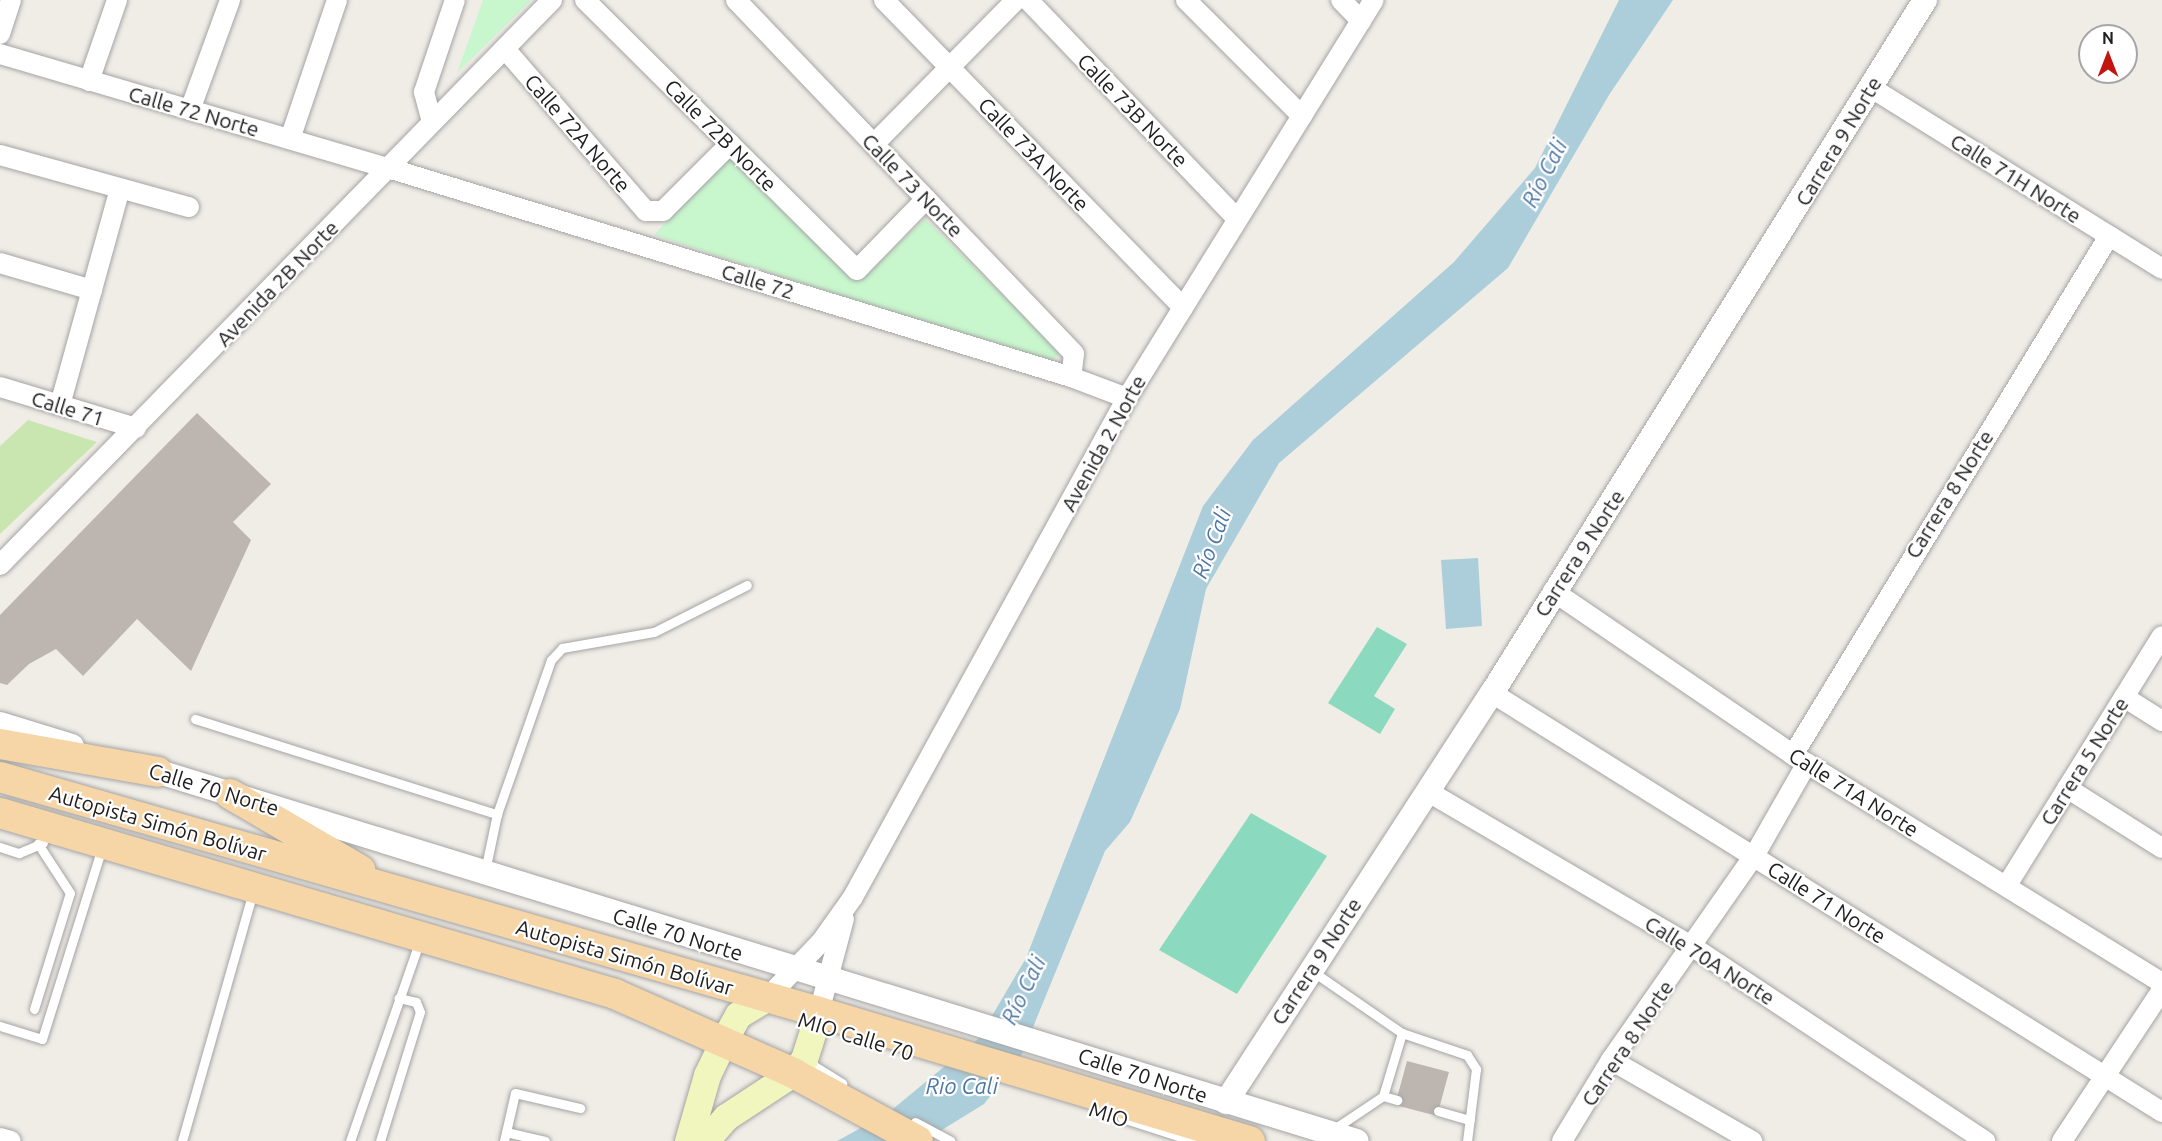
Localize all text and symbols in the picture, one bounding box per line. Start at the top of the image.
north arrow [2078,24,2138,84]
text: N [2102,29,2114,47]
street label: Calle 73B Norte [1073,48,1193,172]
street label: Calle 72A Norte [520,69,636,197]
street label: Carrera 9 Norte [1789,72,1887,210]
street label: Calle 72B Norte [660,74,782,196]
street label: Calle 72 Norte [126,80,262,142]
street label: Calle 73A Norte [973,92,1095,216]
street label: Calle 73 Norte [857,128,969,242]
street label: Calle 71H Norte [1946,128,2086,228]
water label: Río Cali [1516,135,1572,211]
street label: Avenida 2B Norte [211,215,343,351]
street label: Calle 72 [719,258,797,304]
street label: Avenida 2 Norte [1055,370,1151,516]
street label: Calle 71 [29,385,107,431]
street label: Carrera 8 Norte [1900,425,1998,563]
street label: Carrera 9 Norte [1529,485,1629,621]
water label: Río Cali [1186,504,1236,582]
street label: Carrera 5 Norte [2035,692,2133,830]
street label: Calle 71A Norte [1784,742,1924,842]
street label: Calle 70 Norte [146,757,282,821]
street label: Autopista Simón Bolívar [46,780,270,866]
street label: Calle 71 Norte [1763,856,1891,948]
street label: Carrera 9 Norte [1266,893,1366,1029]
street label: Calle 70 Norte [610,902,746,966]
street label: Calle 70A Norte [1640,910,1780,1010]
street label: Autopista Simón Bolívar [513,914,737,1000]
water label: Río Cali [995,952,1051,1028]
street label: Carrera 8 Norte [1576,975,1678,1111]
street label: MIO Calle 70 [795,1006,917,1066]
street label: Calle 70 Norte [1075,1042,1211,1108]
water label: Rio Cali [926,1073,998,1099]
street label: MIO [1086,1096,1132,1132]

